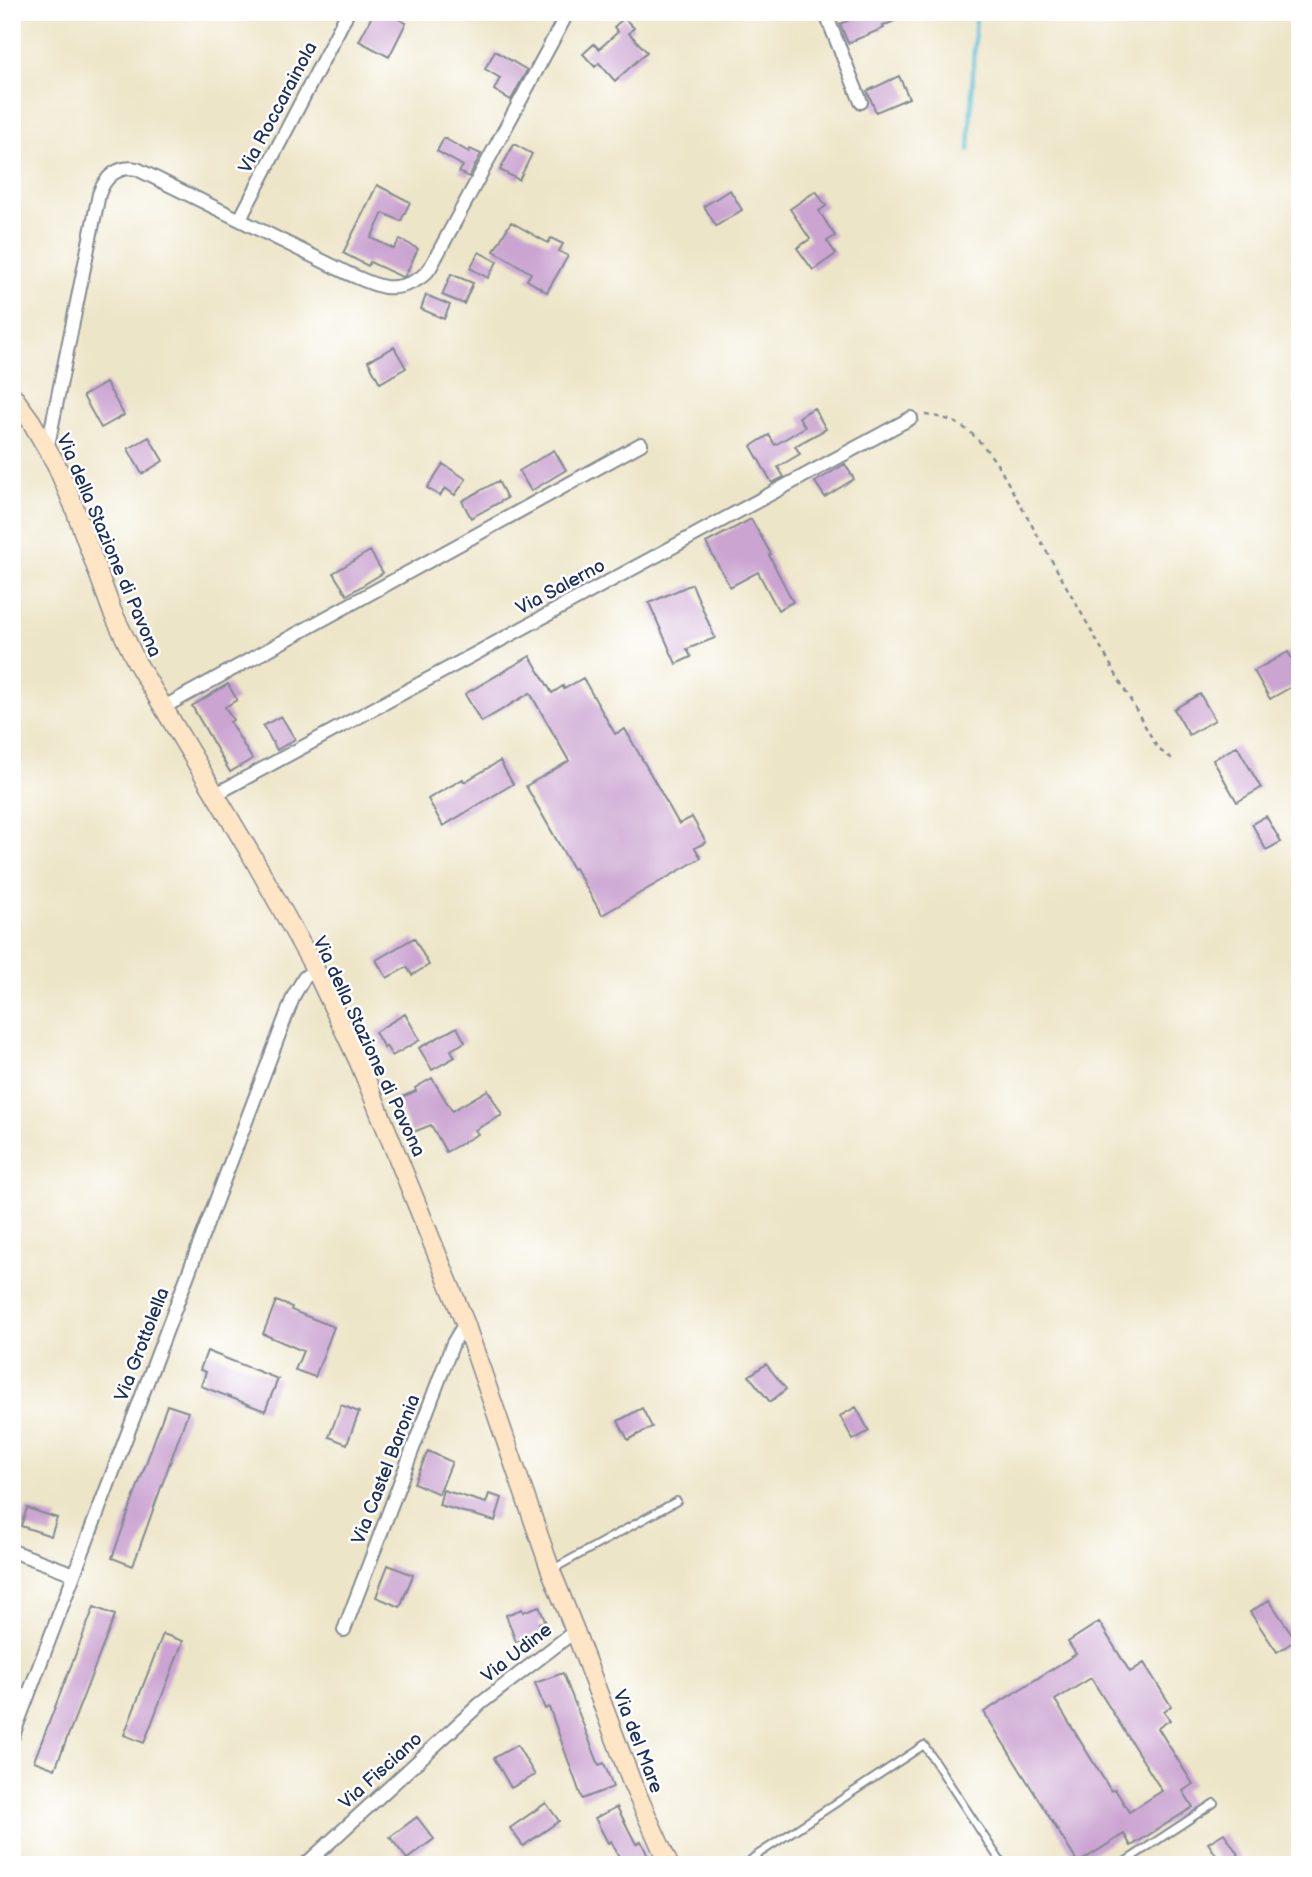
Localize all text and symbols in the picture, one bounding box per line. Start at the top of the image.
street label: Via Roccarainola [234,38,323,177]
street label: Via della Stazione di Pavona [51,430,166,661]
street label: Via Salerno [512,554,609,620]
street label: Via della Stazione di Pavona [307,933,430,1161]
street label: Via Grottolella [110,1285,175,1405]
street label: Via Castel Baronia [347,1391,426,1548]
street label: Via Udine [477,1618,557,1688]
street label: Via del Mare [607,1687,668,1796]
street label: Via Fisciano [335,1728,427,1814]

